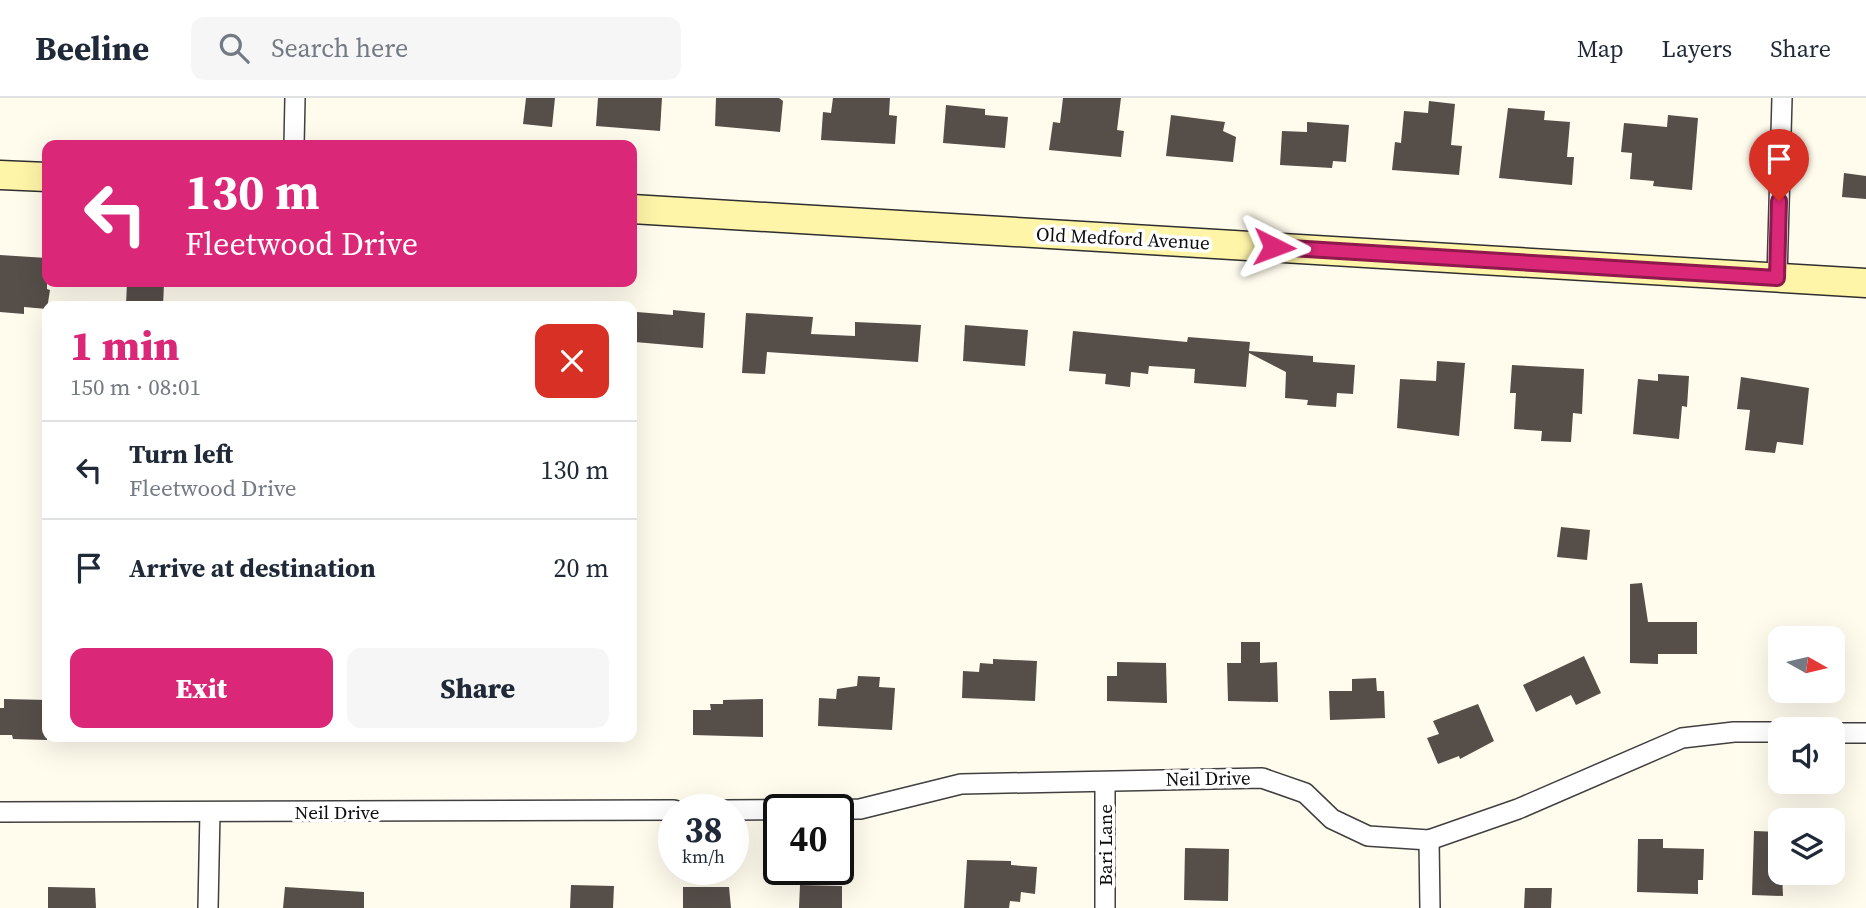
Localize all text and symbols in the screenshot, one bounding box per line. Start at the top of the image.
search box [191,17,681,80]
text: Beeline [35,26,149,71]
icon: search [215,29,253,67]
text: Search here [271,30,408,66]
text: Map [1577,32,1624,65]
text: Layers [1662,32,1732,65]
text: Share [1770,32,1831,65]
pin [1749,129,1809,201]
icon: arrive [1760,140,1798,178]
text: 130 m [185,158,320,225]
icon: left [70,168,161,259]
position arrow [1237,210,1311,284]
street label: Old Medford Avenue [1036,220,1210,256]
text: Fleetwood Drive [185,222,418,266]
text: 1 min [70,316,180,374]
button: close [535,324,609,398]
text: 150 m · 08:01 [70,371,201,403]
text: Turn left [129,436,233,472]
icon: left [70,451,108,489]
text: 130 m [541,452,609,488]
text: Fleetwood Drive [129,472,297,504]
icon: arrive [70,549,108,587]
text: Arrive at destination [129,550,376,586]
text: 20 m [554,550,609,586]
north arrow [1768,626,1844,704]
map controls [1768,626,1845,885]
button: Exit [70,648,333,728]
button: Share [347,648,609,728]
button: sound [1768,717,1845,794]
street label: Neil Drive [1165,764,1251,792]
speed limit sign: 40 [763,794,854,885]
street label: Neil Drive [295,799,380,825]
street label: Bari Lane [1092,804,1118,886]
text: 38 [685,806,722,854]
button: layers [1768,808,1845,885]
text: km/h [682,844,725,869]

